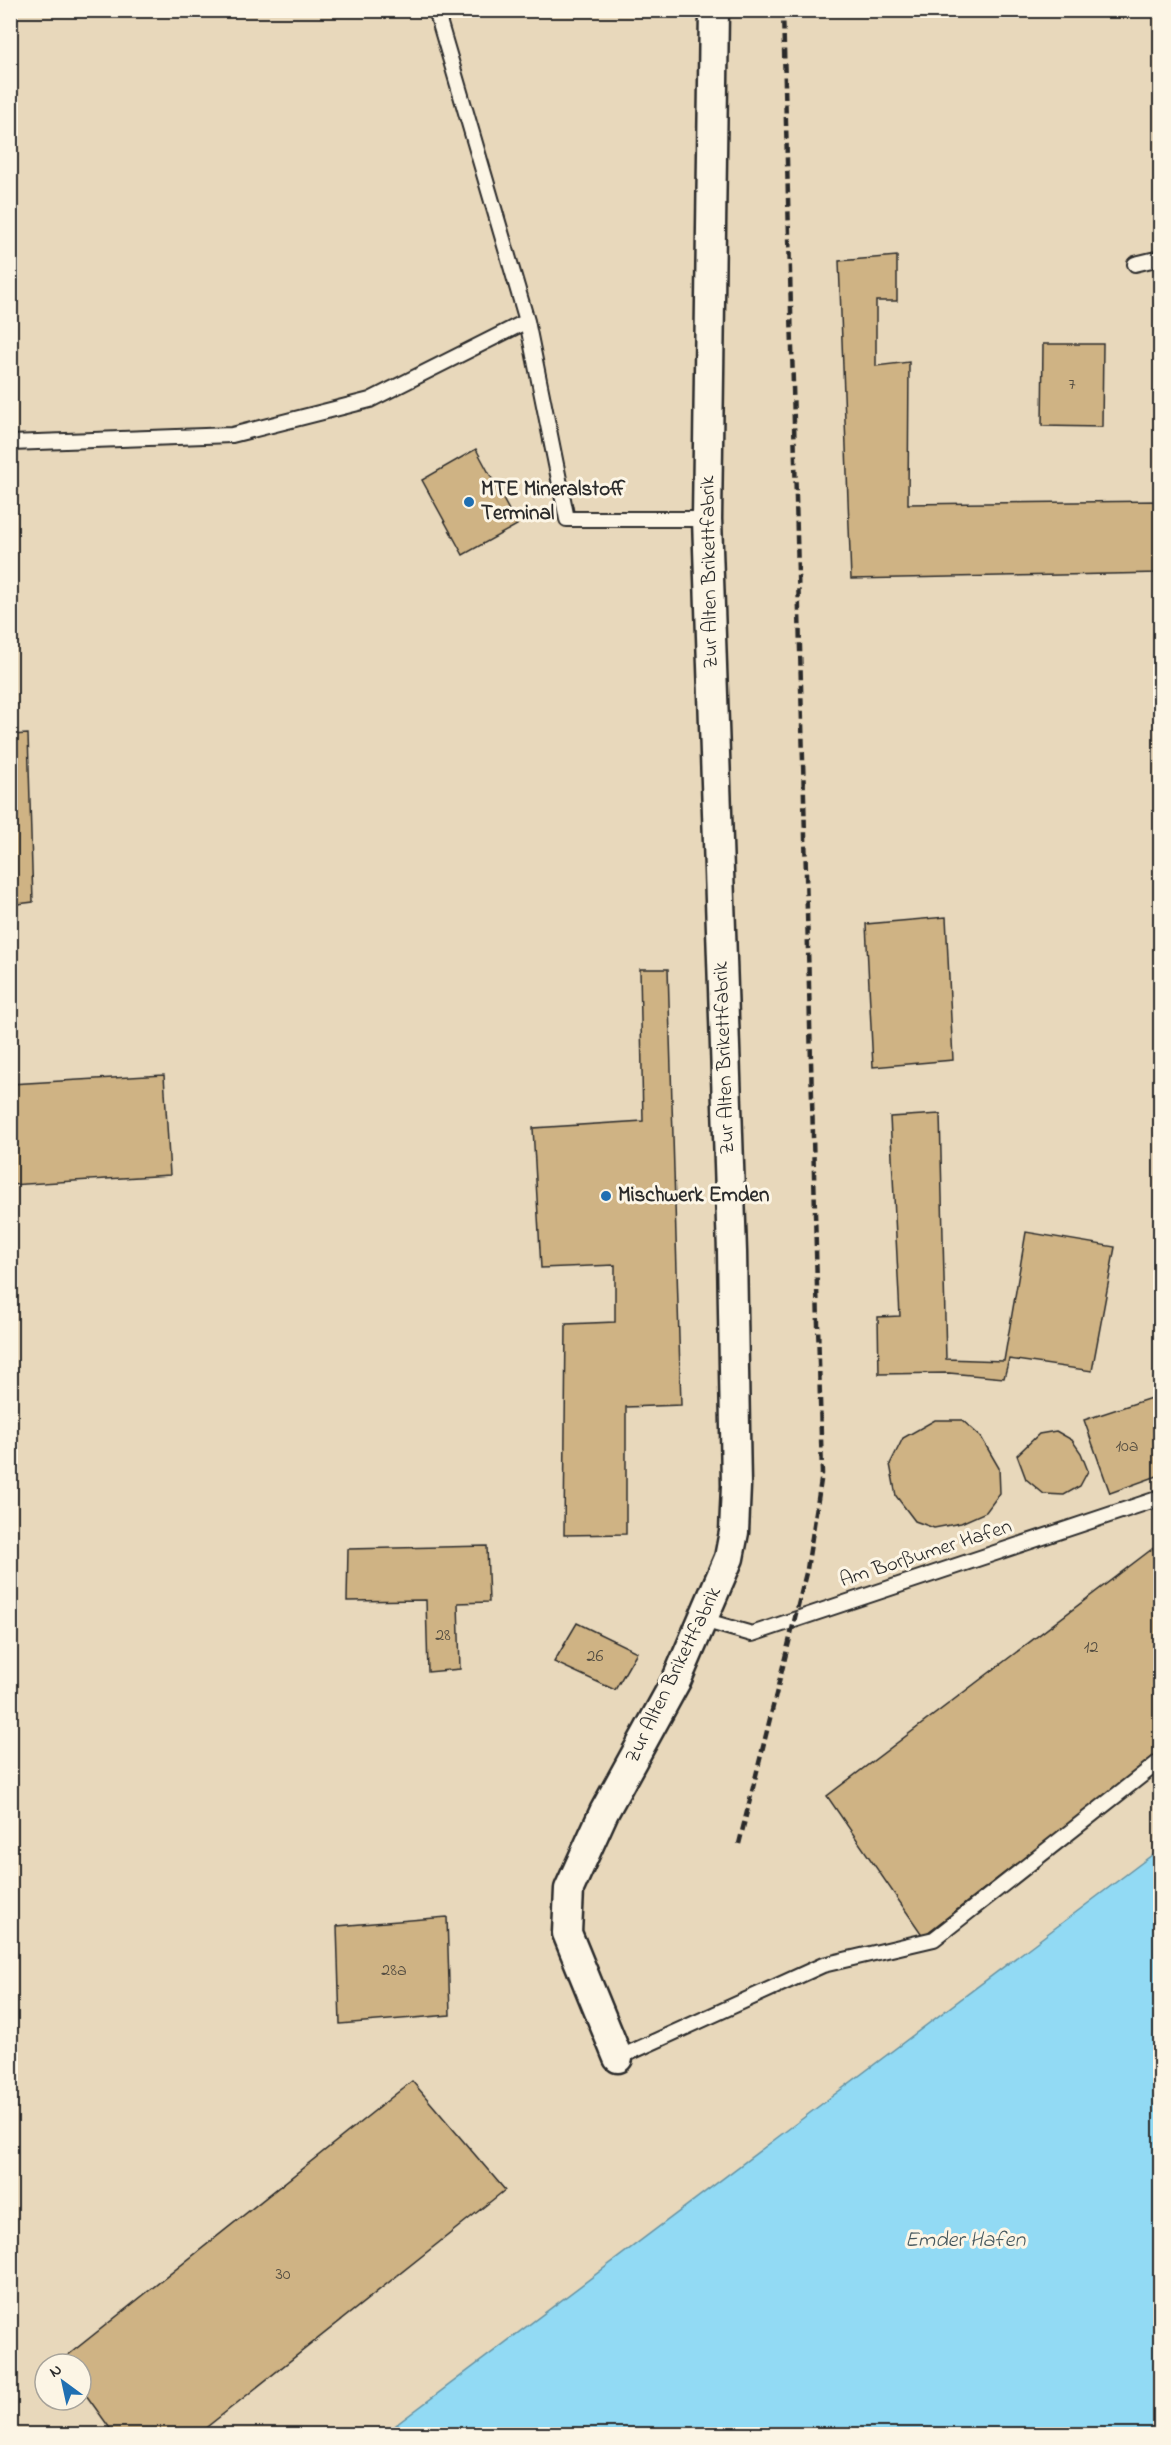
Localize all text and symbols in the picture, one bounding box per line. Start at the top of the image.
house number: 7 [1068,372,1076,398]
street label: Zur Alten Brikettfabrik [693,474,727,669]
place label: MTE Mineralstoff Terminal [481,475,626,529]
marker: MTE Mineralstoff Terminal [462,495,476,509]
street label: Zur Alten Brikettfabrik [707,960,743,1155]
place label: Mischwerk Emden [618,1181,769,1211]
marker: Mischwerk Emden [599,1189,613,1203]
house number: 10a [1115,1434,1139,1460]
street label: Am Borßumer Hafen [836,1512,1016,1596]
street label: Zur Alten Brikettfabrik [618,1581,730,1768]
house number: 28 [435,1623,451,1649]
house number: 12 [1084,1635,1098,1661]
house number: 26 [587,1644,604,1670]
house number: 28a [381,1958,407,1984]
water label: Emder Hafen [905,2225,1026,2257]
house number: 30 [275,2262,291,2288]
north arrow [33,2352,93,2412]
text: N [45,2358,67,2384]

